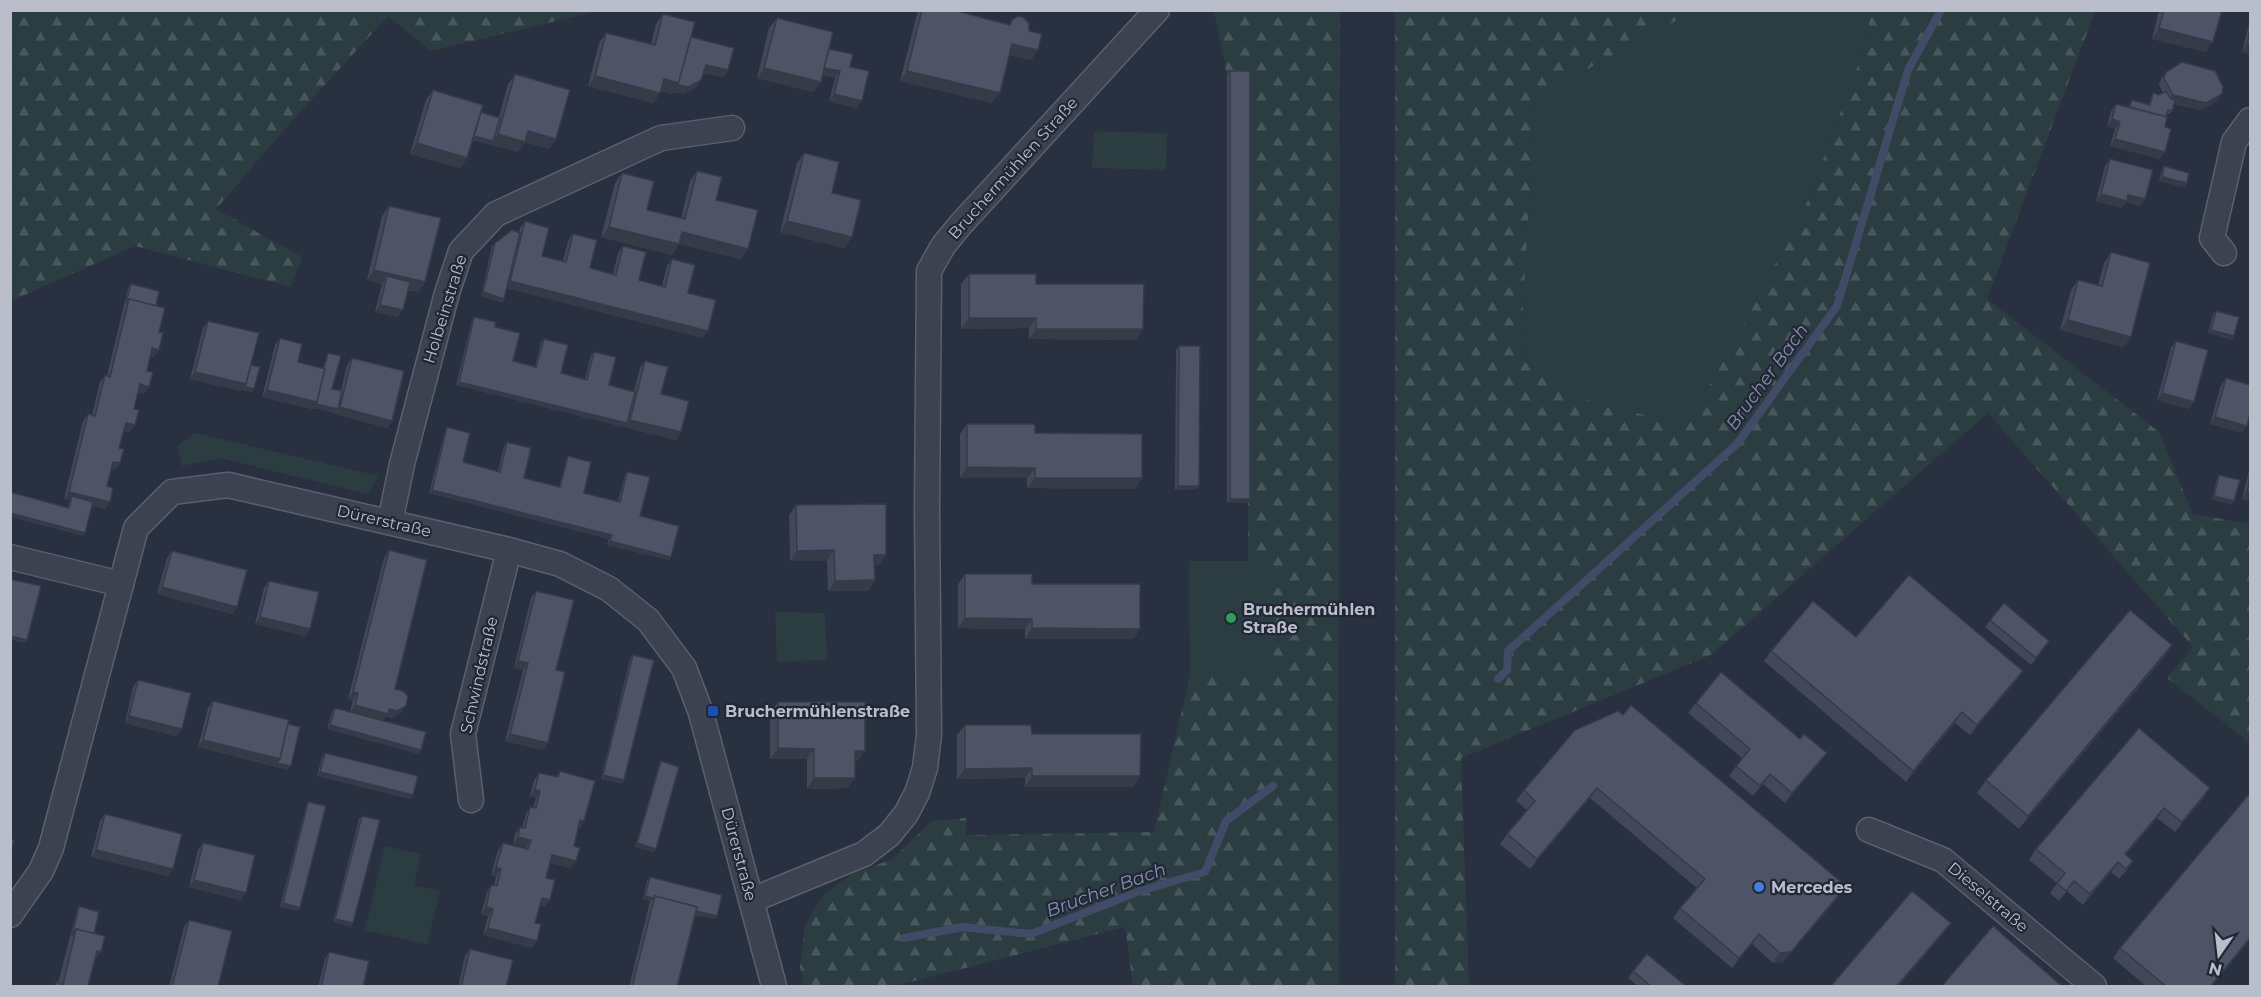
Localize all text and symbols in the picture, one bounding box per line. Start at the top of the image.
street label: Bruchermühlen Straße [944,93,1082,243]
street label: Holbeinstraße [419,252,471,366]
water label: Brucher Bach [1721,320,1813,434]
street label: Dürerstraße [335,501,433,541]
place label: Bruchermühlen Straße [1243,600,1375,637]
marker: Bruchermühlen Straße [1224,611,1238,625]
street label: Schwindstraße [456,615,502,735]
place label: Bruchermühlenstraße [725,702,910,721]
marker: Bruchermühlenstraße [706,704,720,718]
street label: Dürerstraße [717,805,761,903]
water label: Brucher Bach [1043,858,1169,922]
street label: Dieselstraße [1944,858,2032,936]
place label: Mercedes [1771,878,1853,897]
marker: Mercedes [1752,880,1766,894]
north arrow [2189,925,2249,985]
text: N [2207,958,2224,980]

